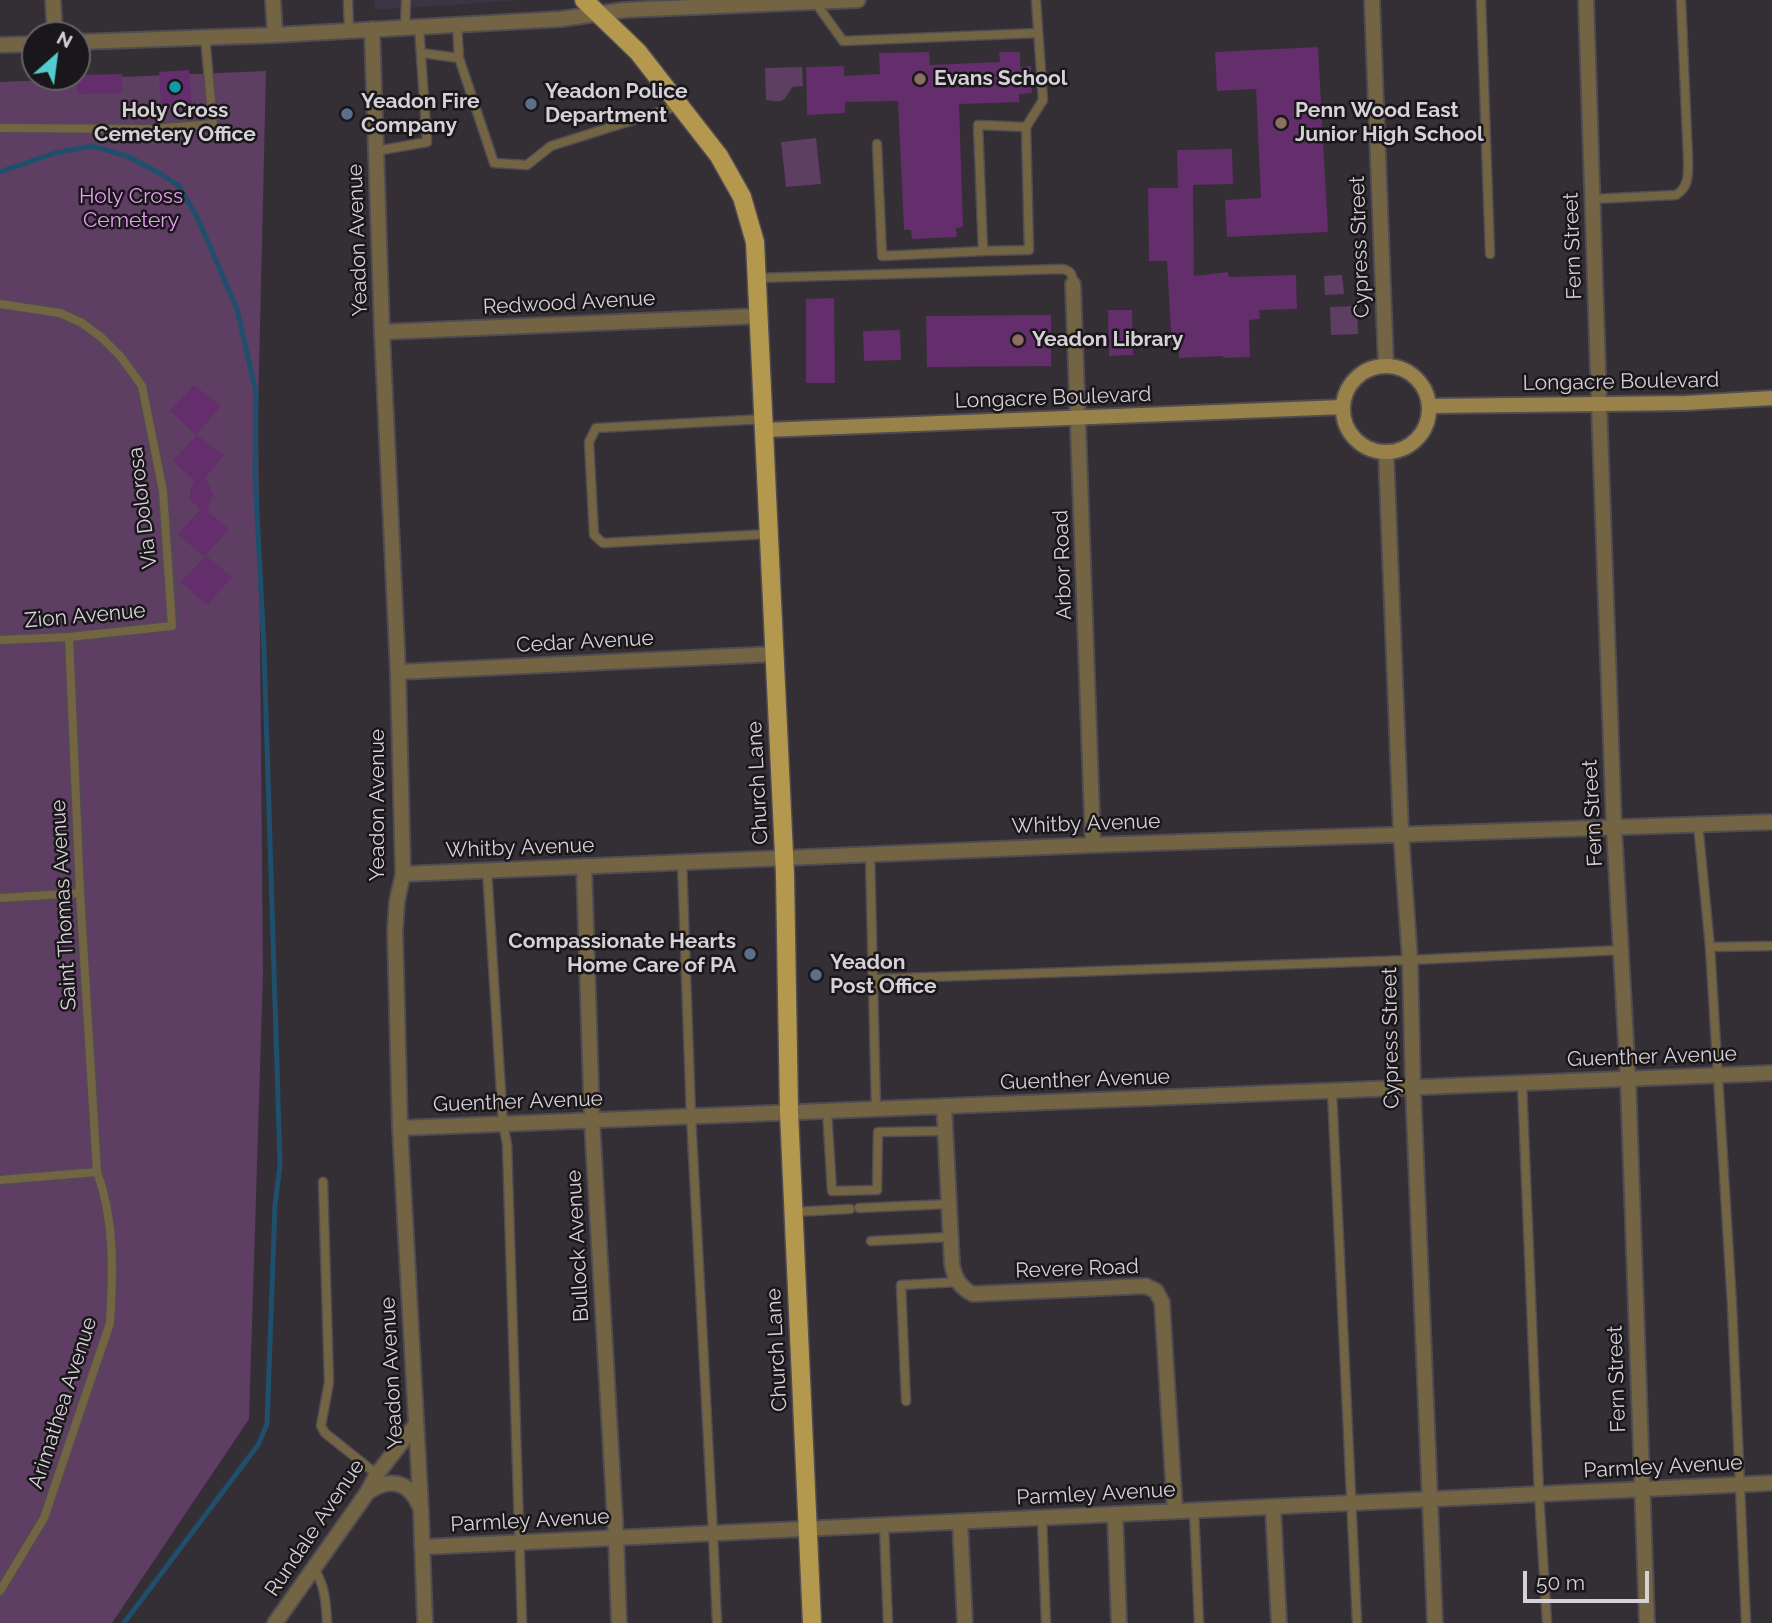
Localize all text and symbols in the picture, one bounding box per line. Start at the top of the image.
north arrow [21,21,91,91]
text: N [53,26,76,52]
place label: Evans School [934,66,1067,92]
marker: Evans School [912,71,928,87]
marker: Holy Cross Cemetery Office [167,79,183,95]
place label: Yeadon Police Department [545,79,687,129]
place label: Yeadon Fire Company [361,89,480,139]
marker: Yeadon Police Department [523,96,539,112]
place label: Holy Cross Cemetery Office [94,98,256,148]
place label: Penn Wood East Junior High School [1295,98,1484,148]
marker: Yeadon Fire Company [339,106,355,122]
marker: Penn Wood East Junior High School [1273,115,1289,131]
street label: Yeadon Avenue [343,163,373,317]
street label: Cypress Street [1345,176,1375,318]
park label: Holy Cross Cemetery [79,184,183,234]
street label: Fern Street [1559,192,1587,300]
street label: Redwood Avenue [482,286,656,320]
place label: Yeadon Library [1032,327,1183,353]
marker: Yeadon Library [1010,332,1026,348]
street label: Longacre Boulevard [1522,368,1720,396]
street label: Longacre Boulevard [954,382,1152,414]
street label: Via Dolorosa [123,446,163,570]
street label: Arbor Road [1048,510,1078,620]
street label: Zion Avenue [23,598,147,634]
street label: Cedar Avenue [516,626,654,658]
street label: Church Lane [742,721,774,845]
street label: Yeadon Avenue [365,729,391,881]
street label: Fern Street [1578,759,1608,867]
street label: Saint Thomas Avenue [46,799,82,1011]
street label: Whitby Avenue [1011,809,1161,839]
street label: Whitby Avenue [445,833,595,863]
place label: Compassionate Hearts Home Care of PA [508,929,736,979]
marker: Compassionate Hearts Home Care of PA [742,946,758,962]
place label: Yeadon Post Office [830,950,937,1000]
marker: Yeadon Post Office [808,967,824,983]
street label: Cypress Street [1377,967,1405,1109]
street label: Guenther Avenue [1567,1041,1737,1073]
street label: Guenther Avenue [1000,1064,1170,1096]
street label: Guenther Avenue [433,1086,603,1118]
street label: Bullock Avenue [561,1169,595,1323]
street label: Revere Road [1015,1254,1139,1284]
street label: Church Lane [761,1288,793,1412]
street label: Yeadon Avenue [375,1296,409,1450]
street label: Arimathea Avenue [23,1314,103,1492]
street label: Fern Street [1603,1325,1631,1433]
street label: Parmley Avenue [1583,1450,1743,1484]
street label: Rundale Avenue [260,1455,370,1601]
street label: Parmley Avenue [1016,1477,1176,1511]
street label: Parmley Avenue [450,1504,610,1538]
scale bar [1527,1556,1653,1600]
text: 50 m [1536,1570,1585,1595]

